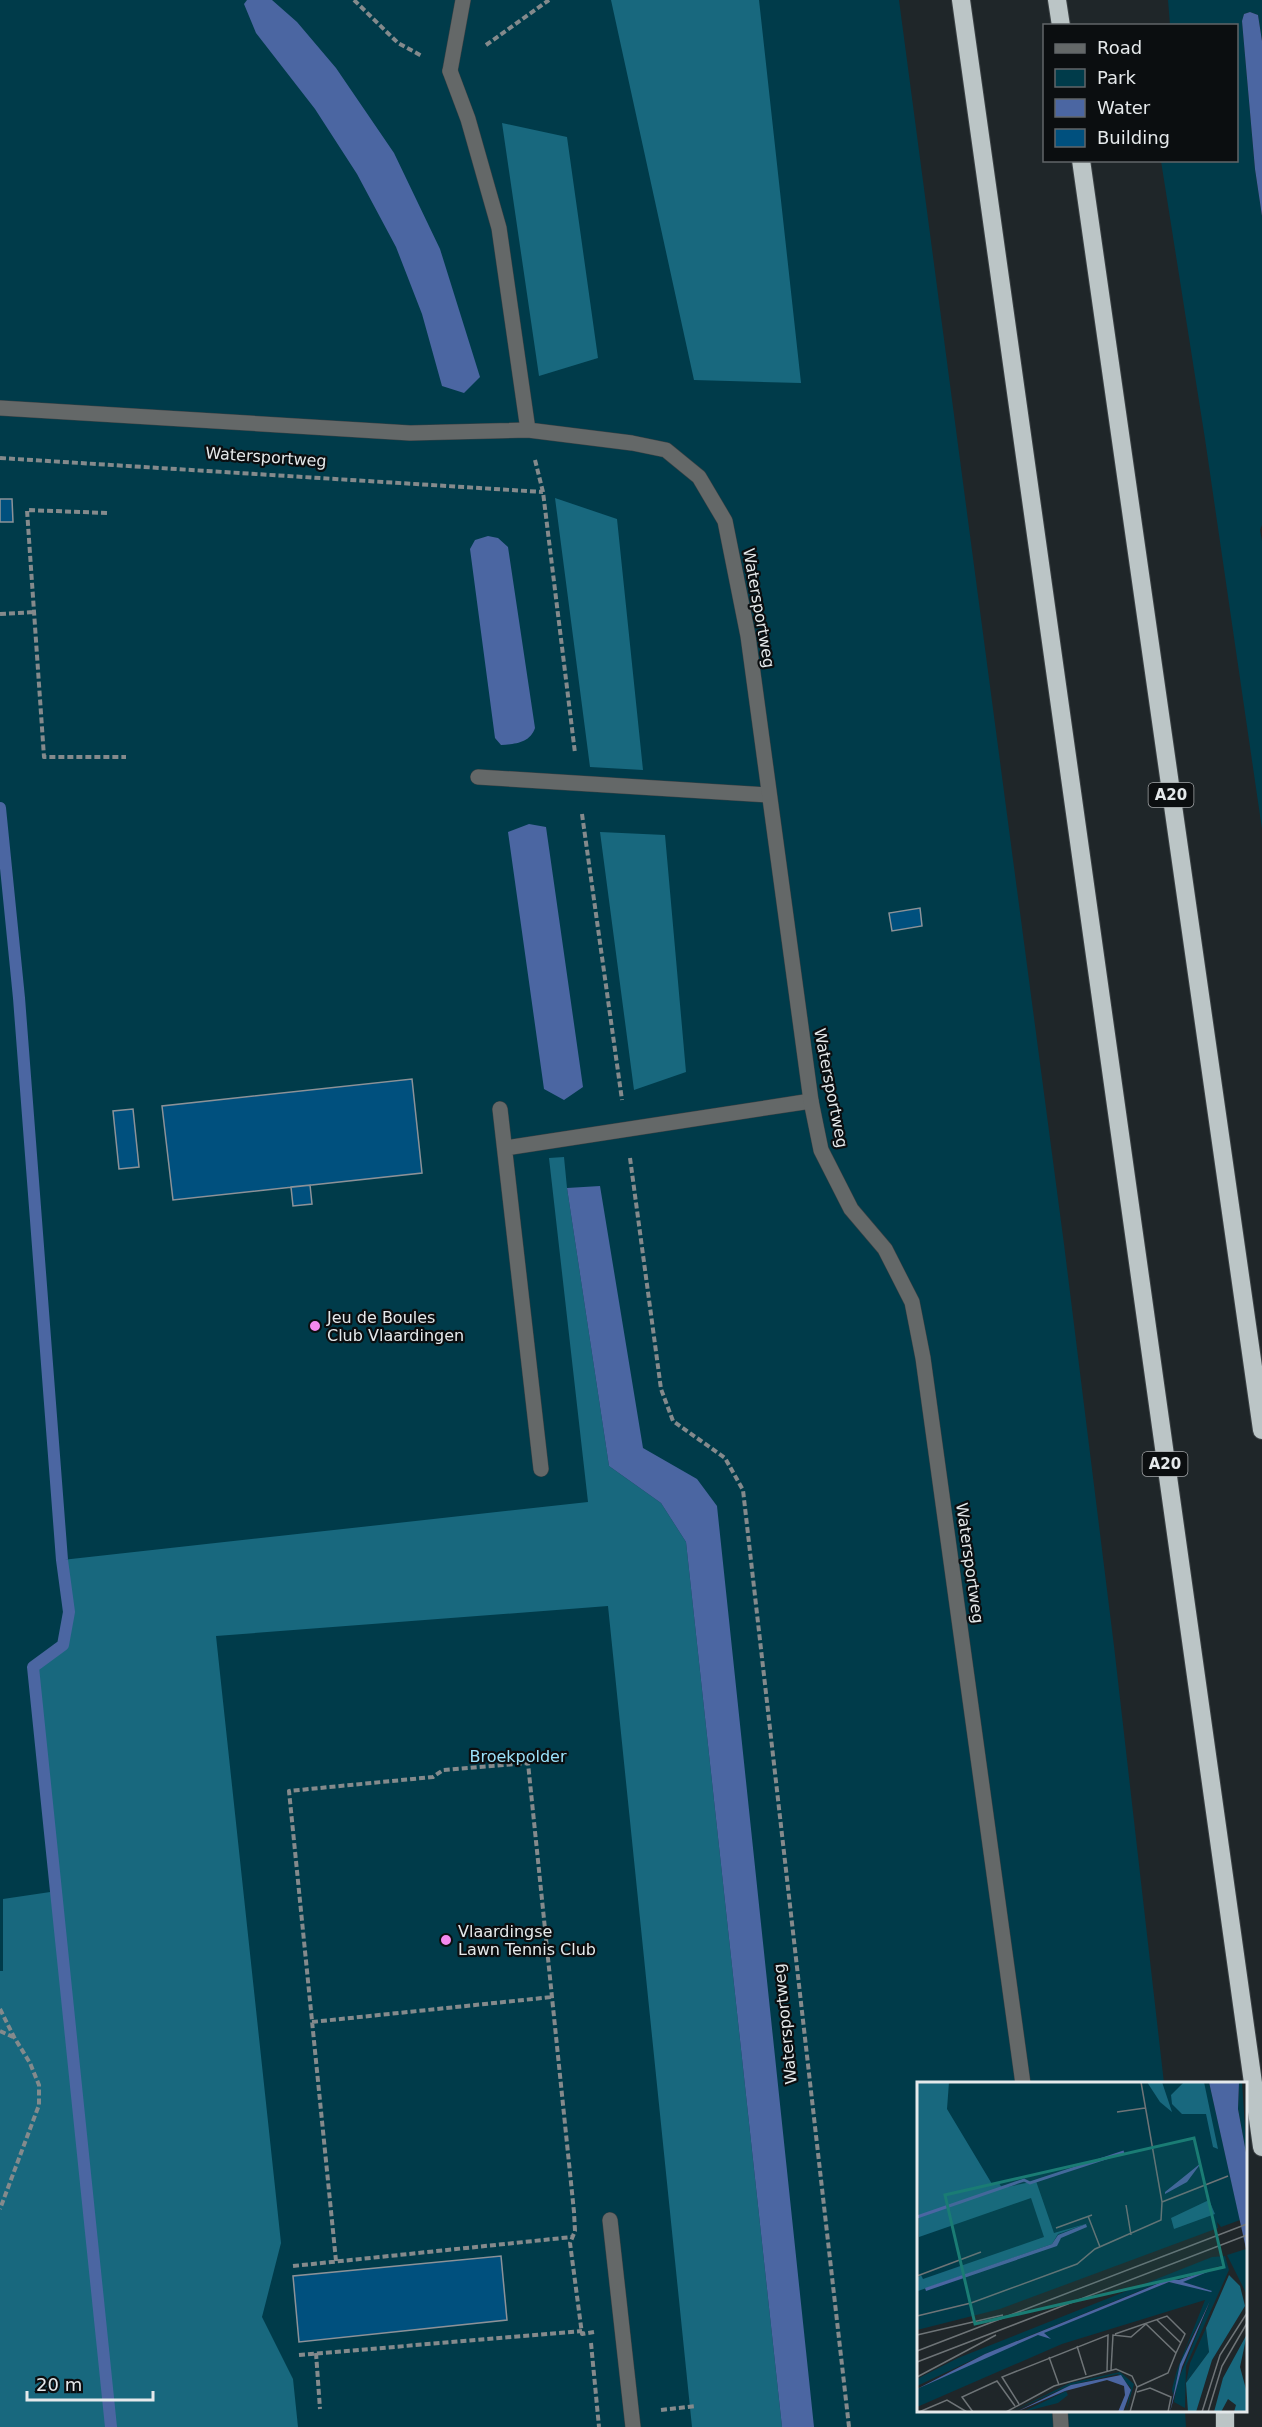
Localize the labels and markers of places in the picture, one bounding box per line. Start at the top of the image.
place label: Jeu de Boules Club Vlaardingen [326,1308,464,1345]
marker: Jeu de Boules Club Vlaardingen [308,1319,322,1333]
place label: Vlaardingse Lawn Tennis Club [458,1922,596,1959]
marker: Vlaardingse Lawn Tennis Club [439,1933,453,1947]

